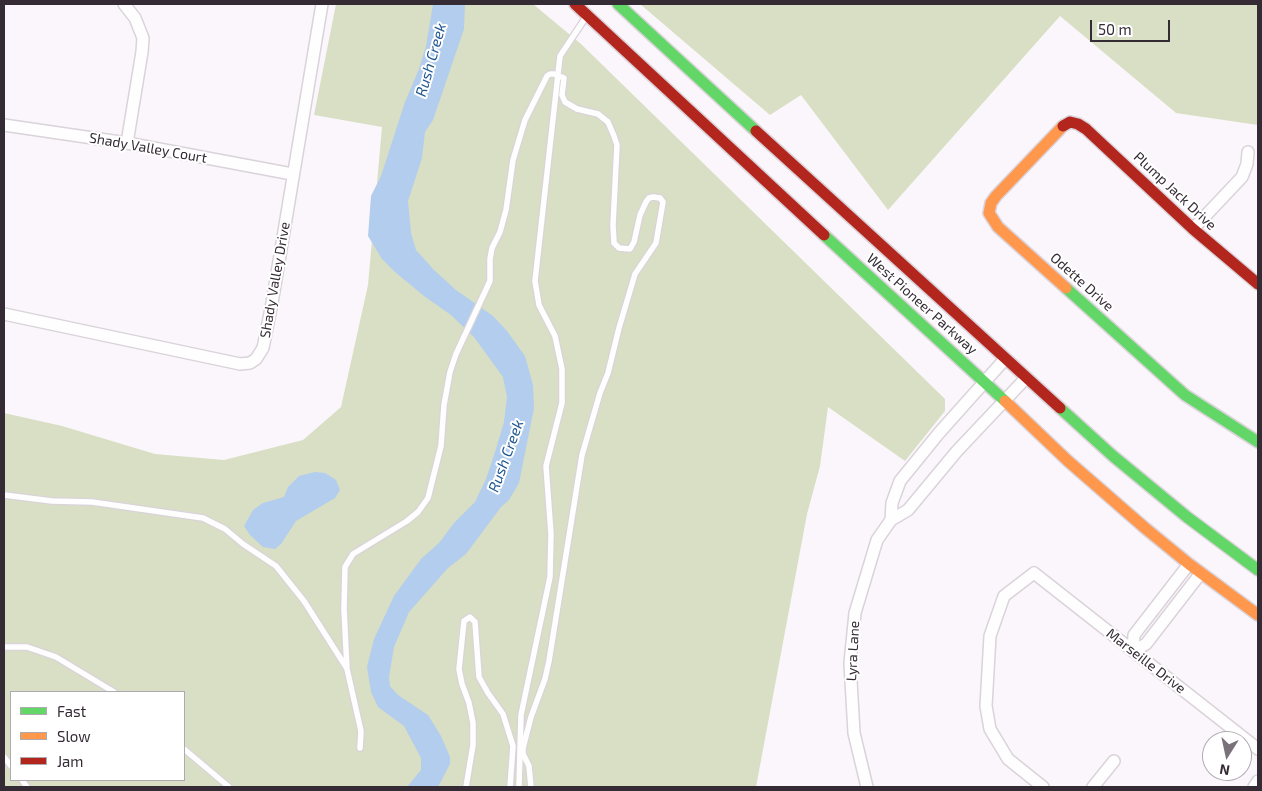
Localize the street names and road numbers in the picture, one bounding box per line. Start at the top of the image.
street label: Shady Valley Court [88,129,208,167]
street label: Plump Jack Drive [1130,148,1220,234]
street label: Shady Valley Drive [257,221,293,339]
street label: Odette Drive [1047,249,1117,315]
street label: West Pioneer Parkway [863,250,981,358]
street label: Lyra Lane [843,620,863,682]
street label: Marseille Drive [1103,625,1189,697]

